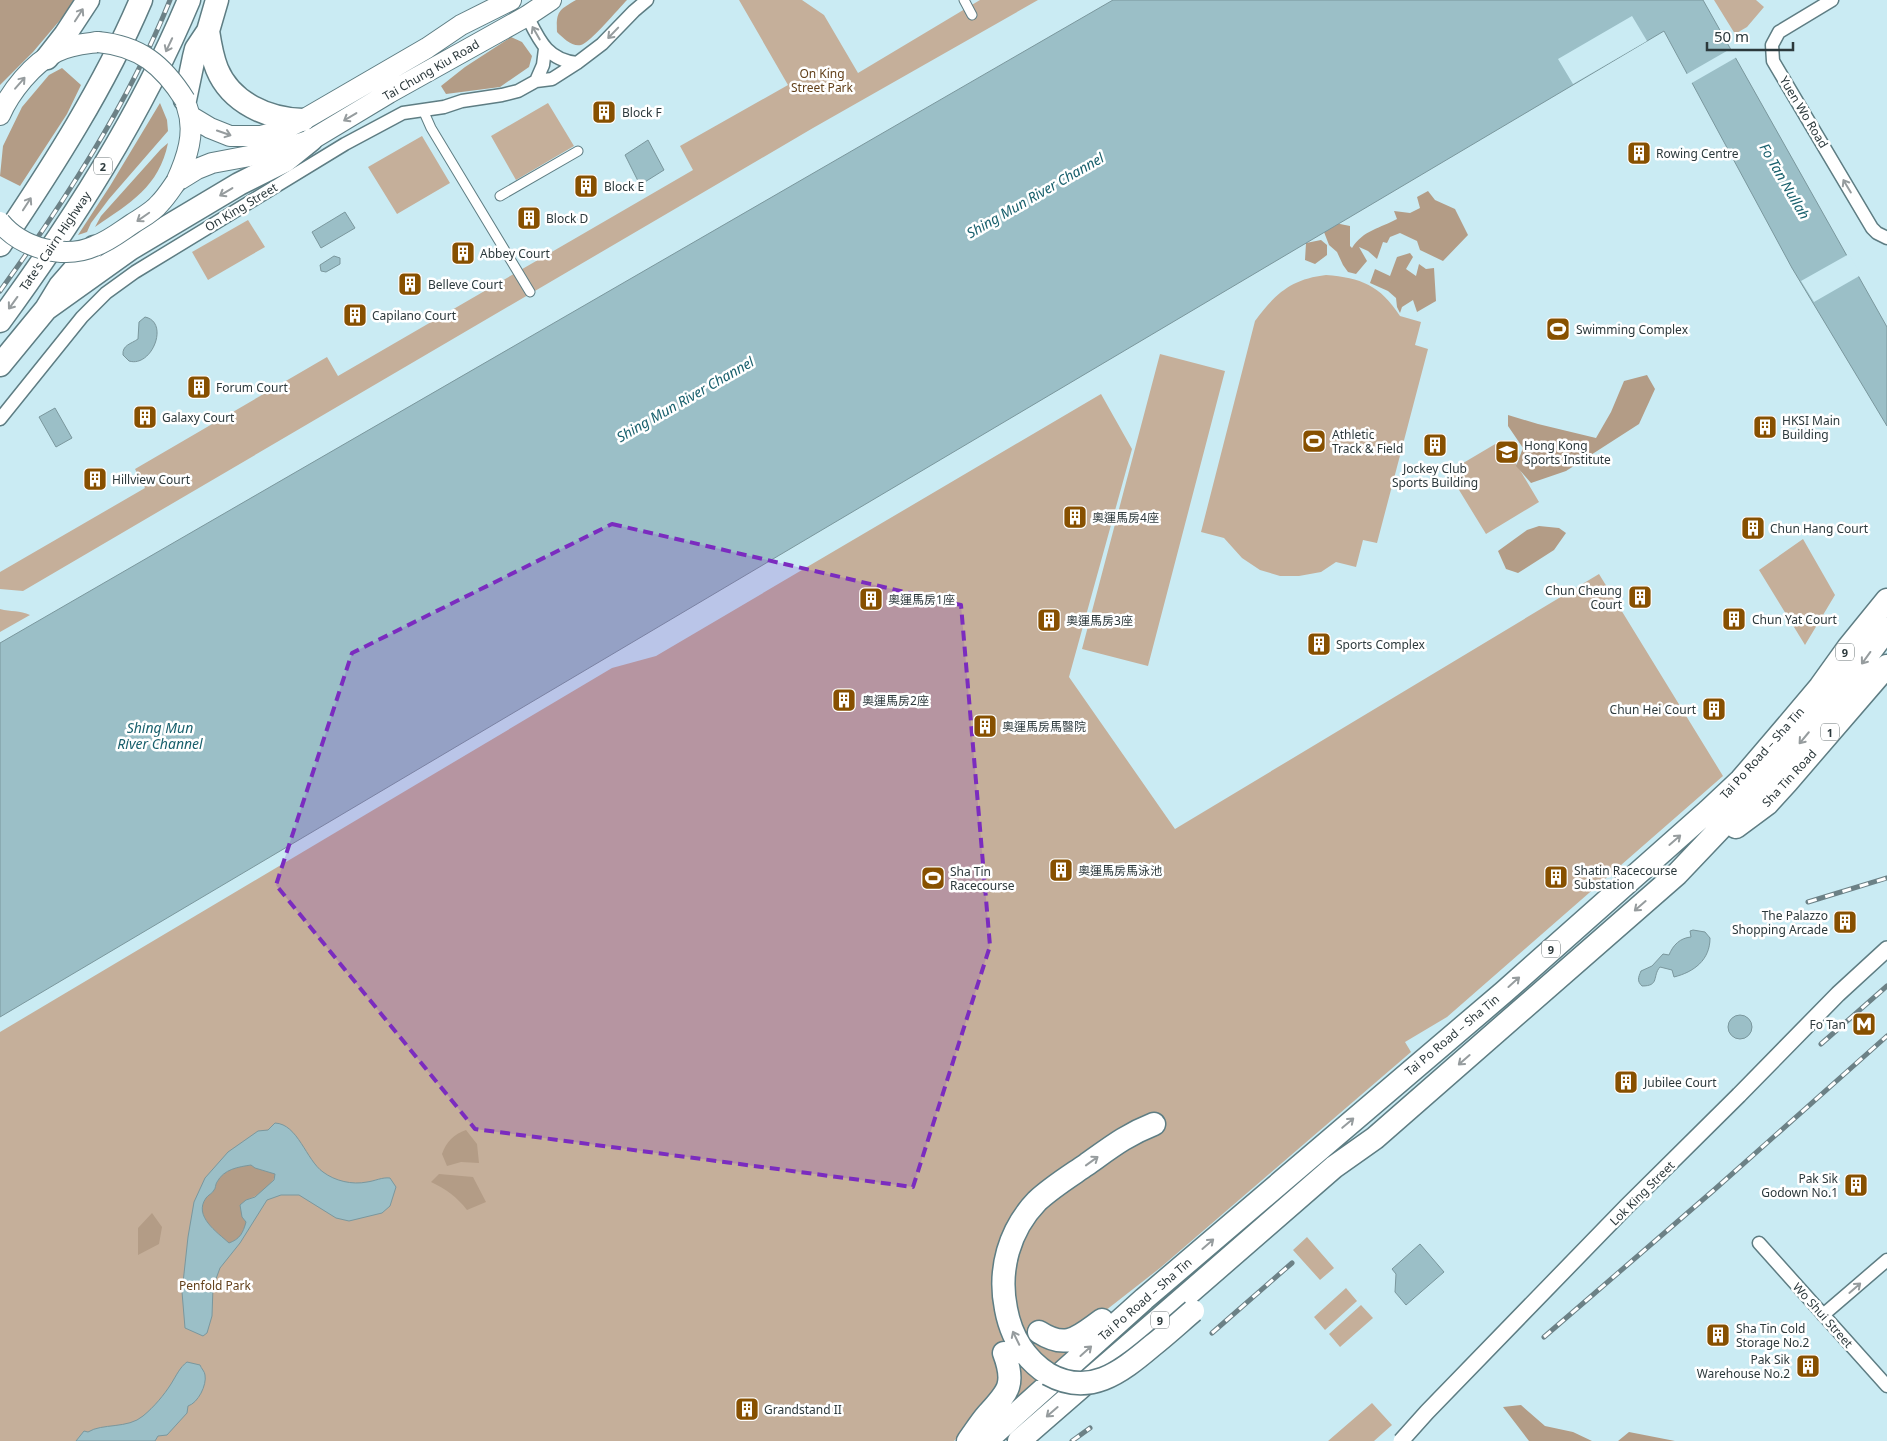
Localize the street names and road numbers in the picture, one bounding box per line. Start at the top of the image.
street label: Tai Chung Kiu Road [380,35,482,105]
street label: Yuen Wo Road [1776,73,1832,151]
road number: 2 [94,158,112,175]
street label: On King Street [202,178,281,235]
street label: Tate's Cairn Highway [15,187,95,294]
road number: 9 [1836,644,1854,660]
street label: Tai Po Road – Sha Tin [1716,703,1808,803]
road number: 1 [1821,724,1839,740]
street label: Sha Tin Road [1758,746,1820,810]
road number: 9 [1542,941,1560,958]
street label: Tai Po Road – Sha Tin [1401,990,1503,1080]
street label: Lok King Street [1606,1156,1679,1229]
street label: Tai Po Road – Sha Tin [1095,1254,1195,1344]
street label: Wo Shui Street [1789,1279,1857,1352]
road number: 9 [1151,1312,1169,1328]

